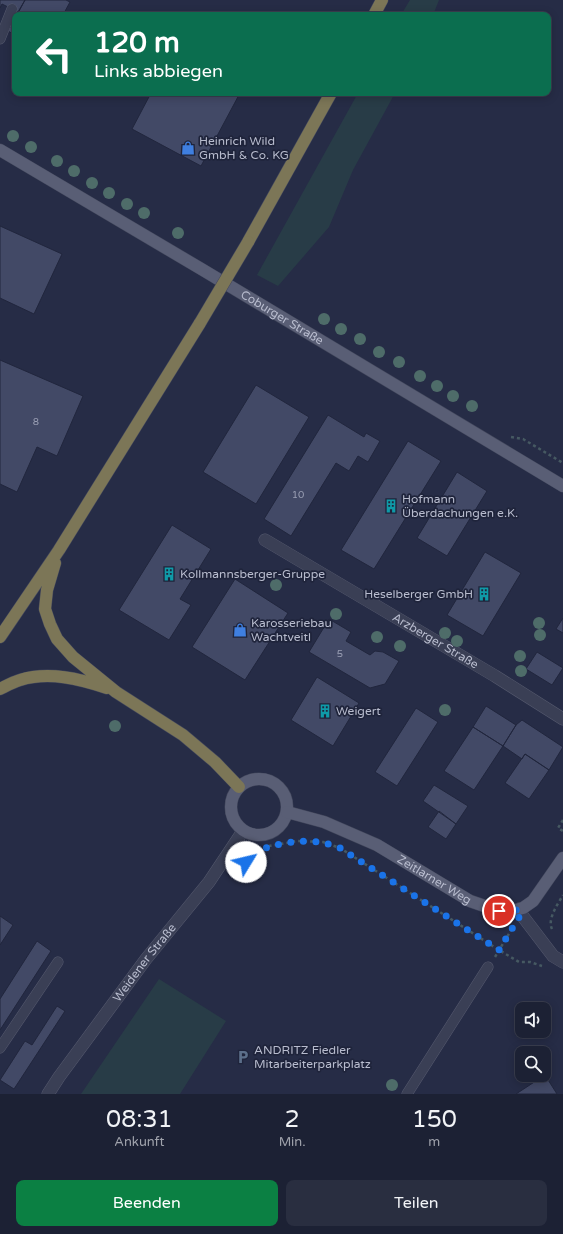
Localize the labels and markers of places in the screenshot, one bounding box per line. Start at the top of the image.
place label: Heinrich Wild GmbH & Co. KG [199,134,289,162]
shop icon: Heinrich Wild GmbH & Co. KG [180,140,196,156]
place label: Hofmann Überdachungen e.K. [402,492,518,520]
building icon: Hofmann Überdachungen e.K. [383,498,399,514]
building icon: Kollmannsberger-Gruppe [161,566,177,582]
place label: Kollmannsberger-Gruppe [180,567,325,581]
building icon: Heselberger GmbH [476,586,492,602]
place label: Heselberger GmbH [364,587,473,601]
place label: Karosseriebau Wachtveitl [251,616,332,644]
shop icon: Karosseriebau Wachtveitl [232,622,248,638]
building icon: Weigert [317,703,333,719]
place label: Weigert [336,704,381,718]
pin [482,894,516,928]
place label: ANDRITZ Fiedler Mitarbeiterparkplatz [254,1043,371,1071]
parking icon: ANDRITZ Fiedler Mitarbeiterparkplatz [235,1049,251,1065]

